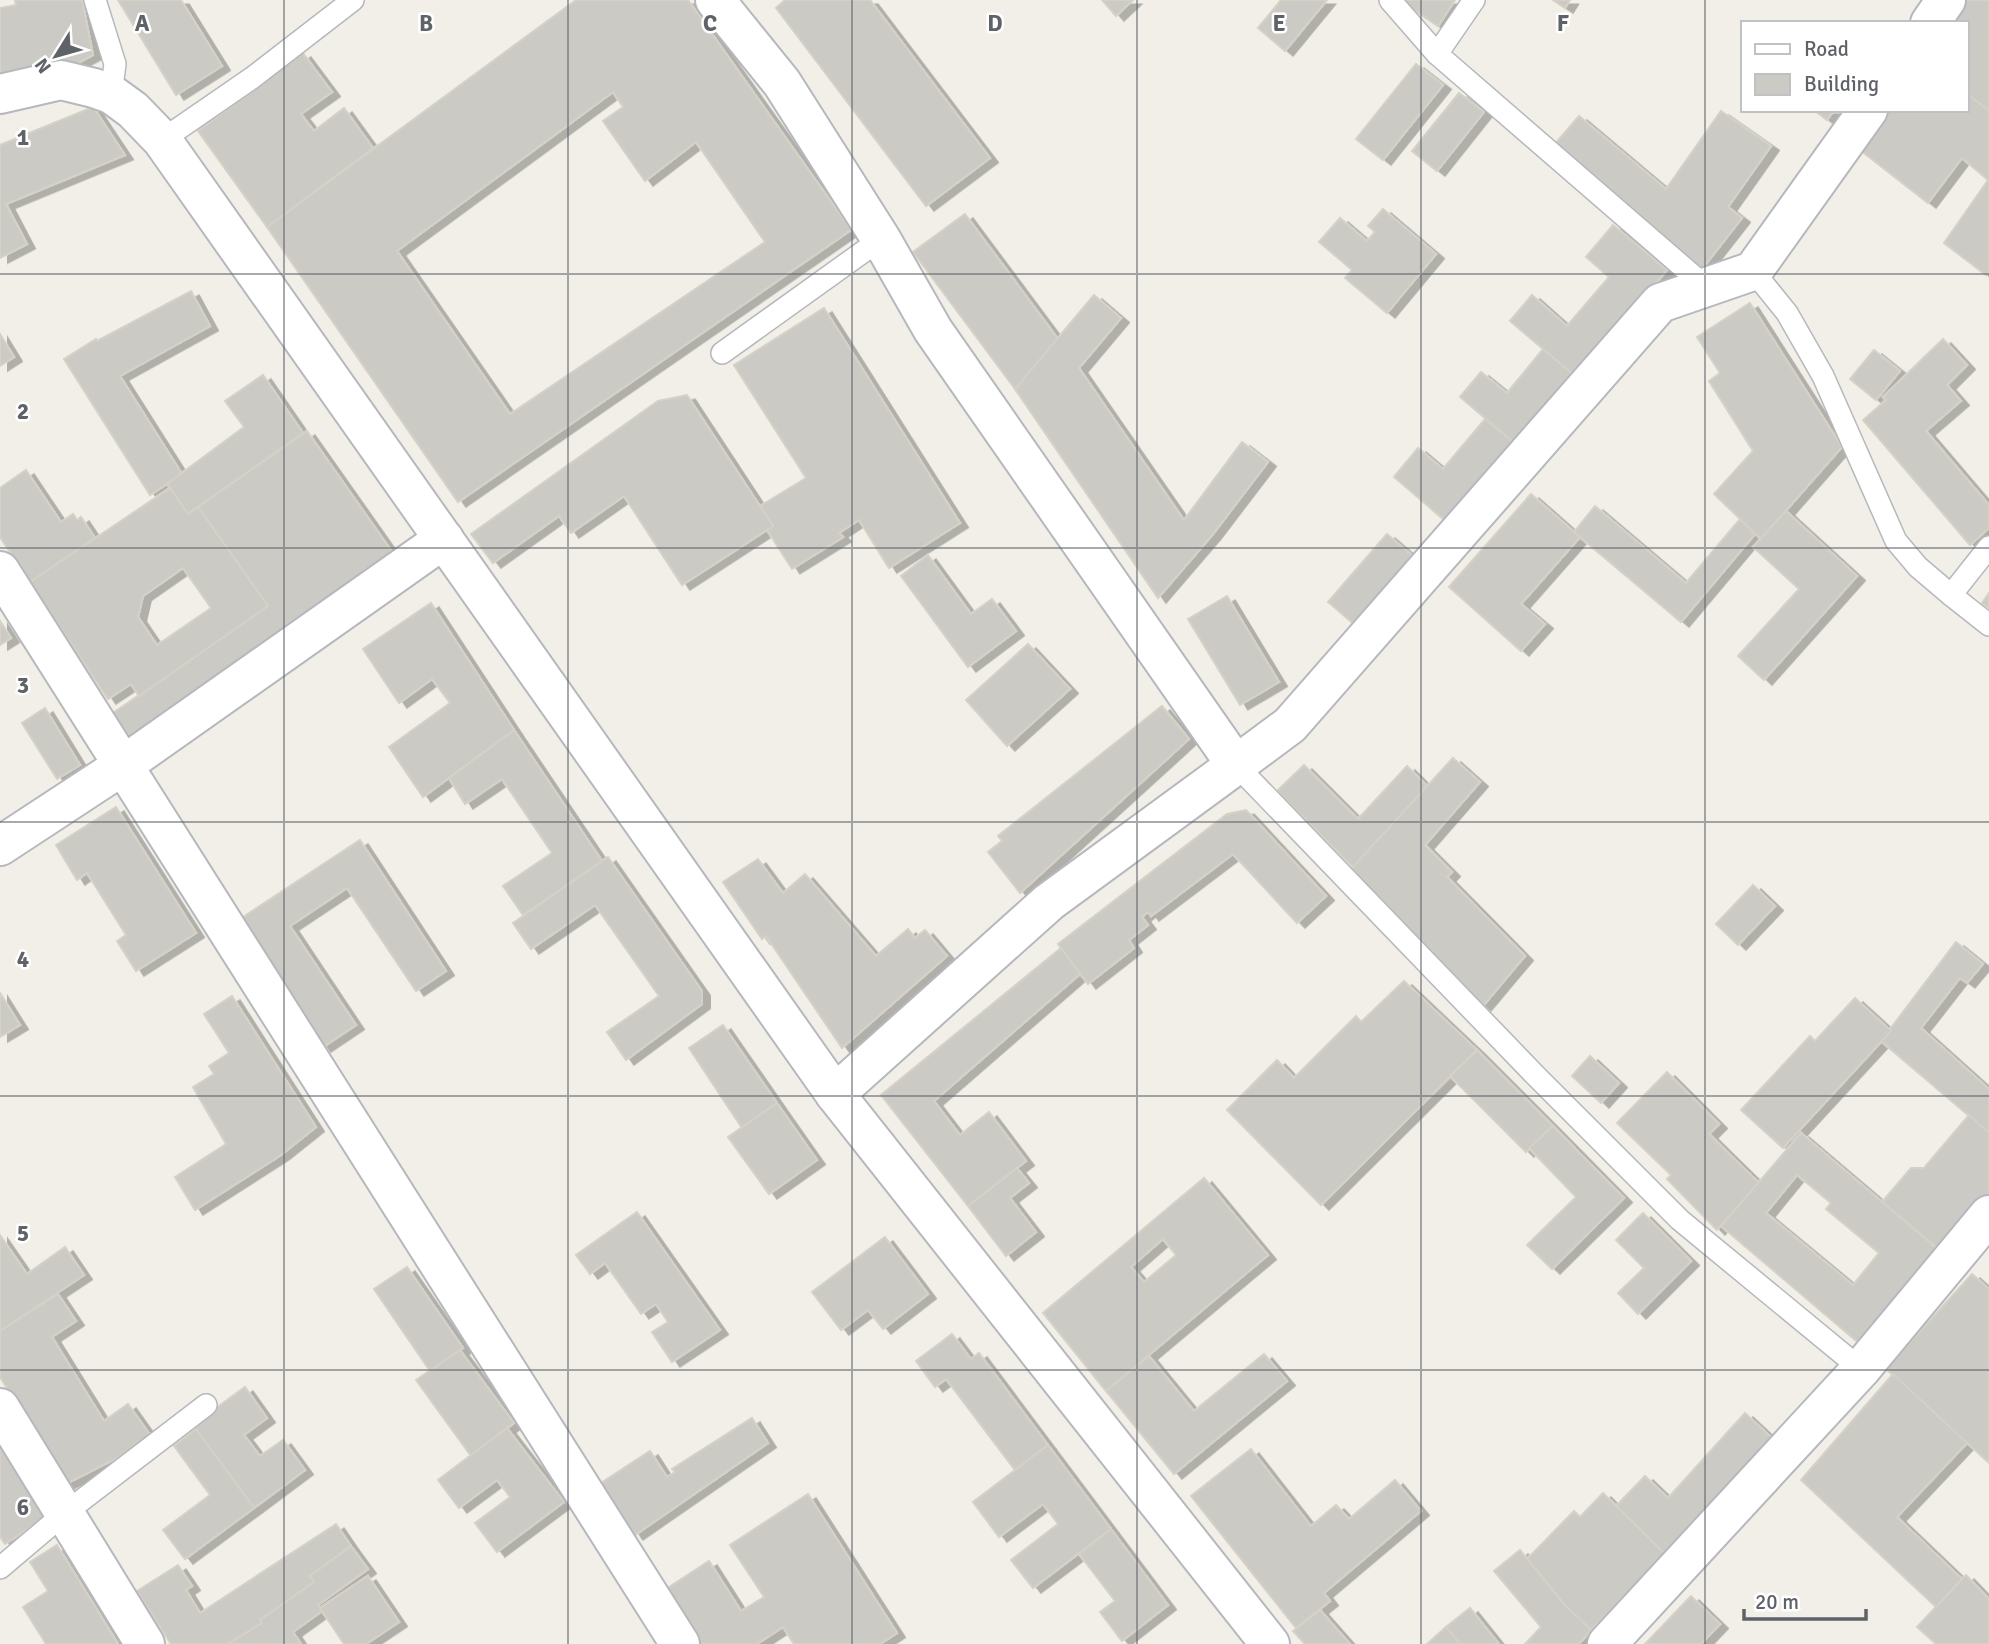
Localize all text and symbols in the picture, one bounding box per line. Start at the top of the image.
text: A [135,9,150,38]
text: B [419,9,433,38]
text: C [703,9,717,38]
text: D [987,9,1003,38]
text: E [1272,9,1286,38]
text: F [1557,9,1569,38]
north arrow [21,21,91,91]
legend [1741,21,1968,112]
text: Road [1804,36,1849,62]
text: N [30,53,57,78]
text: Building [1804,71,1879,97]
text: 1 [17,123,29,152]
text: 2 [17,397,29,426]
text: 3 [17,671,29,700]
text: 4 [17,945,29,974]
text: 5 [17,1219,29,1248]
text: 6 [17,1493,29,1522]
scale bar [1744,1578,1867,1622]
text: 20 m [1755,1589,1799,1615]

